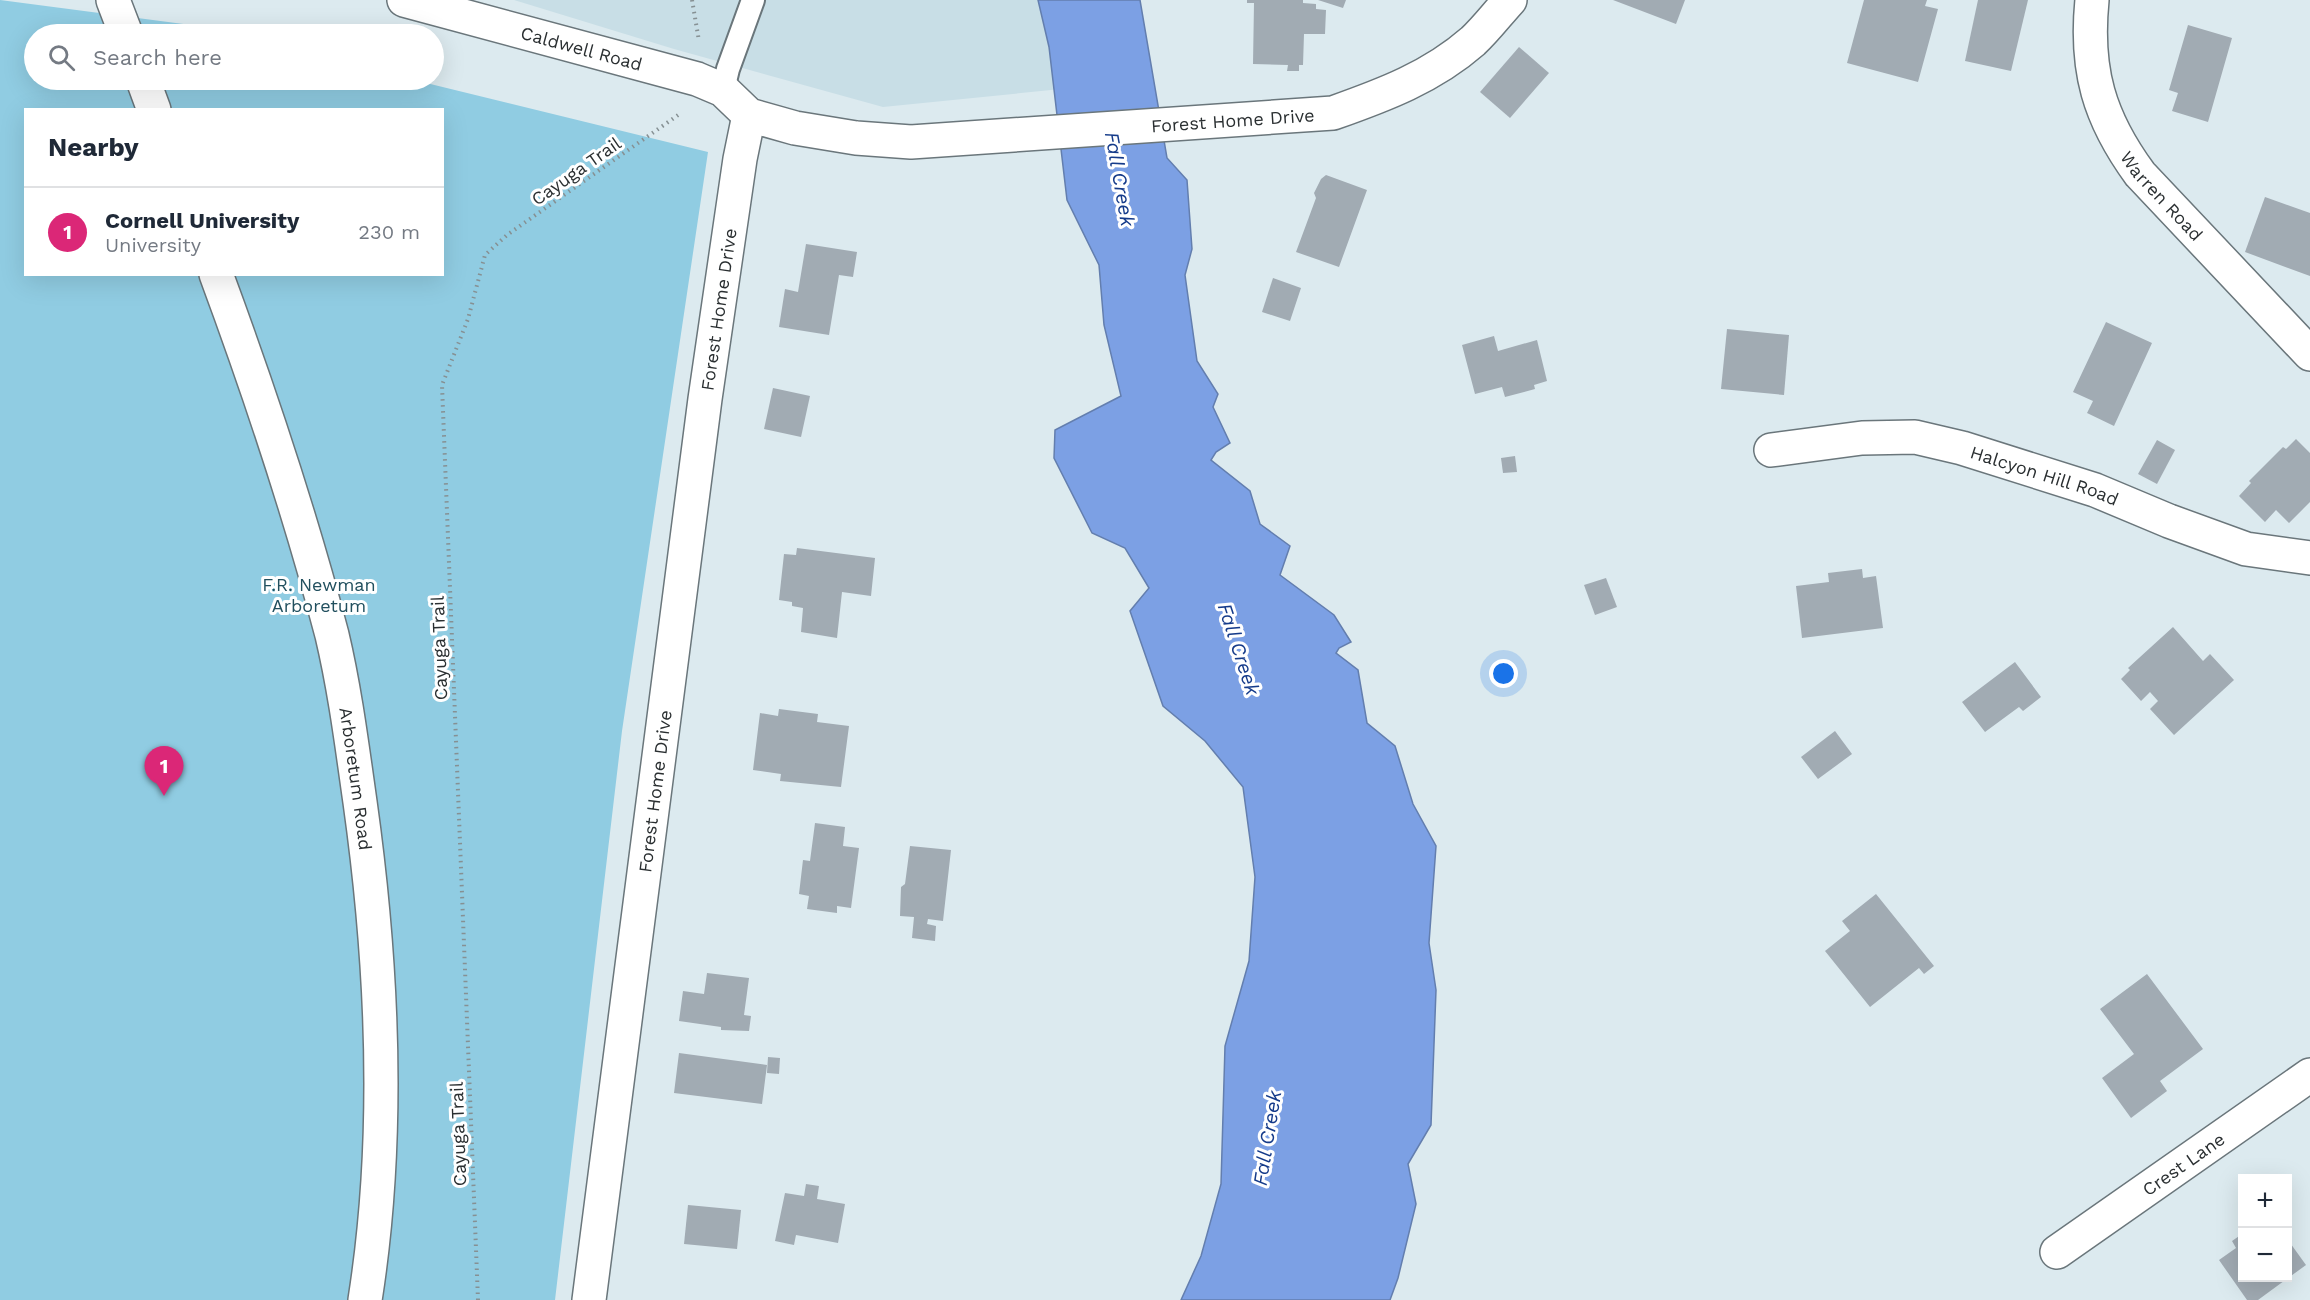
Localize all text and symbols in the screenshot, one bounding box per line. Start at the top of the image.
street label: Caldwell Road [519,21,645,74]
search box [24,24,444,90]
icon: search [45,41,78,74]
text: Search here [93,45,222,70]
street label: Forest Home Drive [1150,104,1315,136]
water label: Fall Creek [1100,130,1140,229]
text: Nearby [48,132,139,162]
street label: Cayuga Trail [527,132,625,210]
street label: Warren Road [2117,147,2207,245]
text: Cornell University [105,208,299,233]
text: 1 [63,220,72,244]
text: 230 m [358,220,420,244]
street label: Forest Home Drive [696,227,740,392]
text: University [105,233,201,257]
street label: Halcyon Hill Road [1968,441,2122,509]
park label: F.R. Newman Arboretum [262,574,376,616]
street label: Cayuga Trail [427,595,451,701]
water label: Fall Creek [1213,600,1266,699]
your location [1489,659,1518,688]
street label: Arboretum Road [336,705,377,851]
street label: Forest Home Drive [634,709,675,874]
pin: 1 [144,746,184,796]
street label: Cayuga Trail [446,1081,470,1187]
water label: Fall Creek [1248,1088,1287,1187]
street label: Crest Lane [2138,1128,2228,1200]
map controls [2238,1174,2292,1282]
button: + [2238,1174,2292,1228]
button: − [2238,1228,2292,1282]

